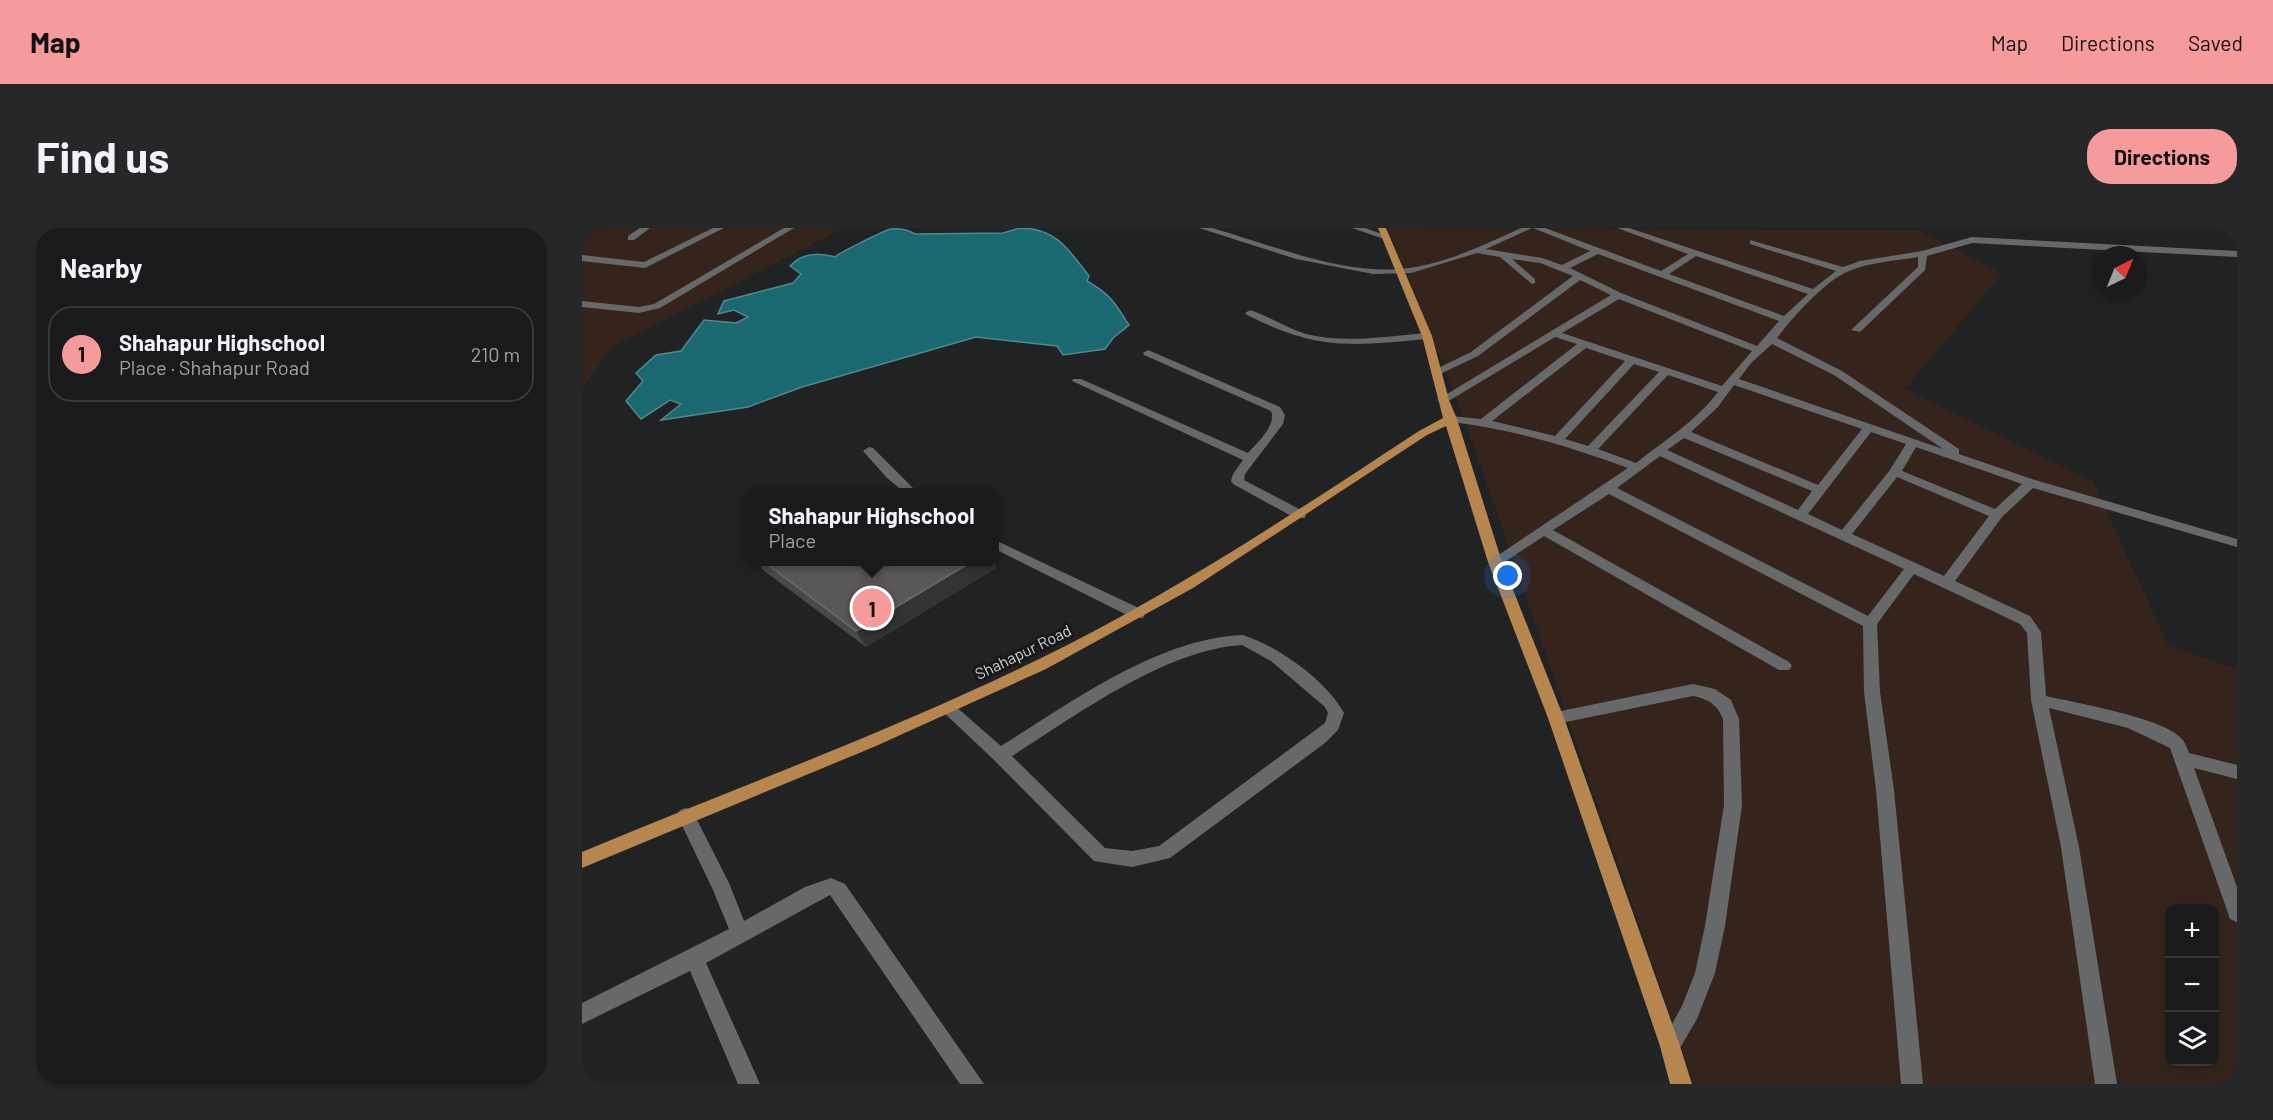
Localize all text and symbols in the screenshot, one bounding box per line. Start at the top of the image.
text: Map [30,25,81,59]
text: Map [1991,30,2028,55]
text: Directions [2061,30,2155,55]
text: Saved [2188,30,2243,55]
button: Directions [2087,129,2237,184]
text: Find us [36,131,169,181]
north arrow [2093,246,2147,300]
text: Nearby [60,252,142,283]
text: Shahapur Highschool [119,329,325,355]
text: 1 [78,342,85,366]
text: 210 m [471,342,520,366]
text: Place · Shahapur Road [119,355,310,379]
popup [744,488,999,566]
text: Shahapur Highschool [768,502,975,528]
text: Place [768,528,816,552]
your location [1493,561,1522,590]
pin: 1 [852,586,892,631]
street label: Shahapur Road [972,620,1074,683]
map controls [2165,904,2219,1066]
button: + [2165,904,2219,958]
button: − [2165,958,2219,1012]
button: layers [2165,1012,2219,1066]

